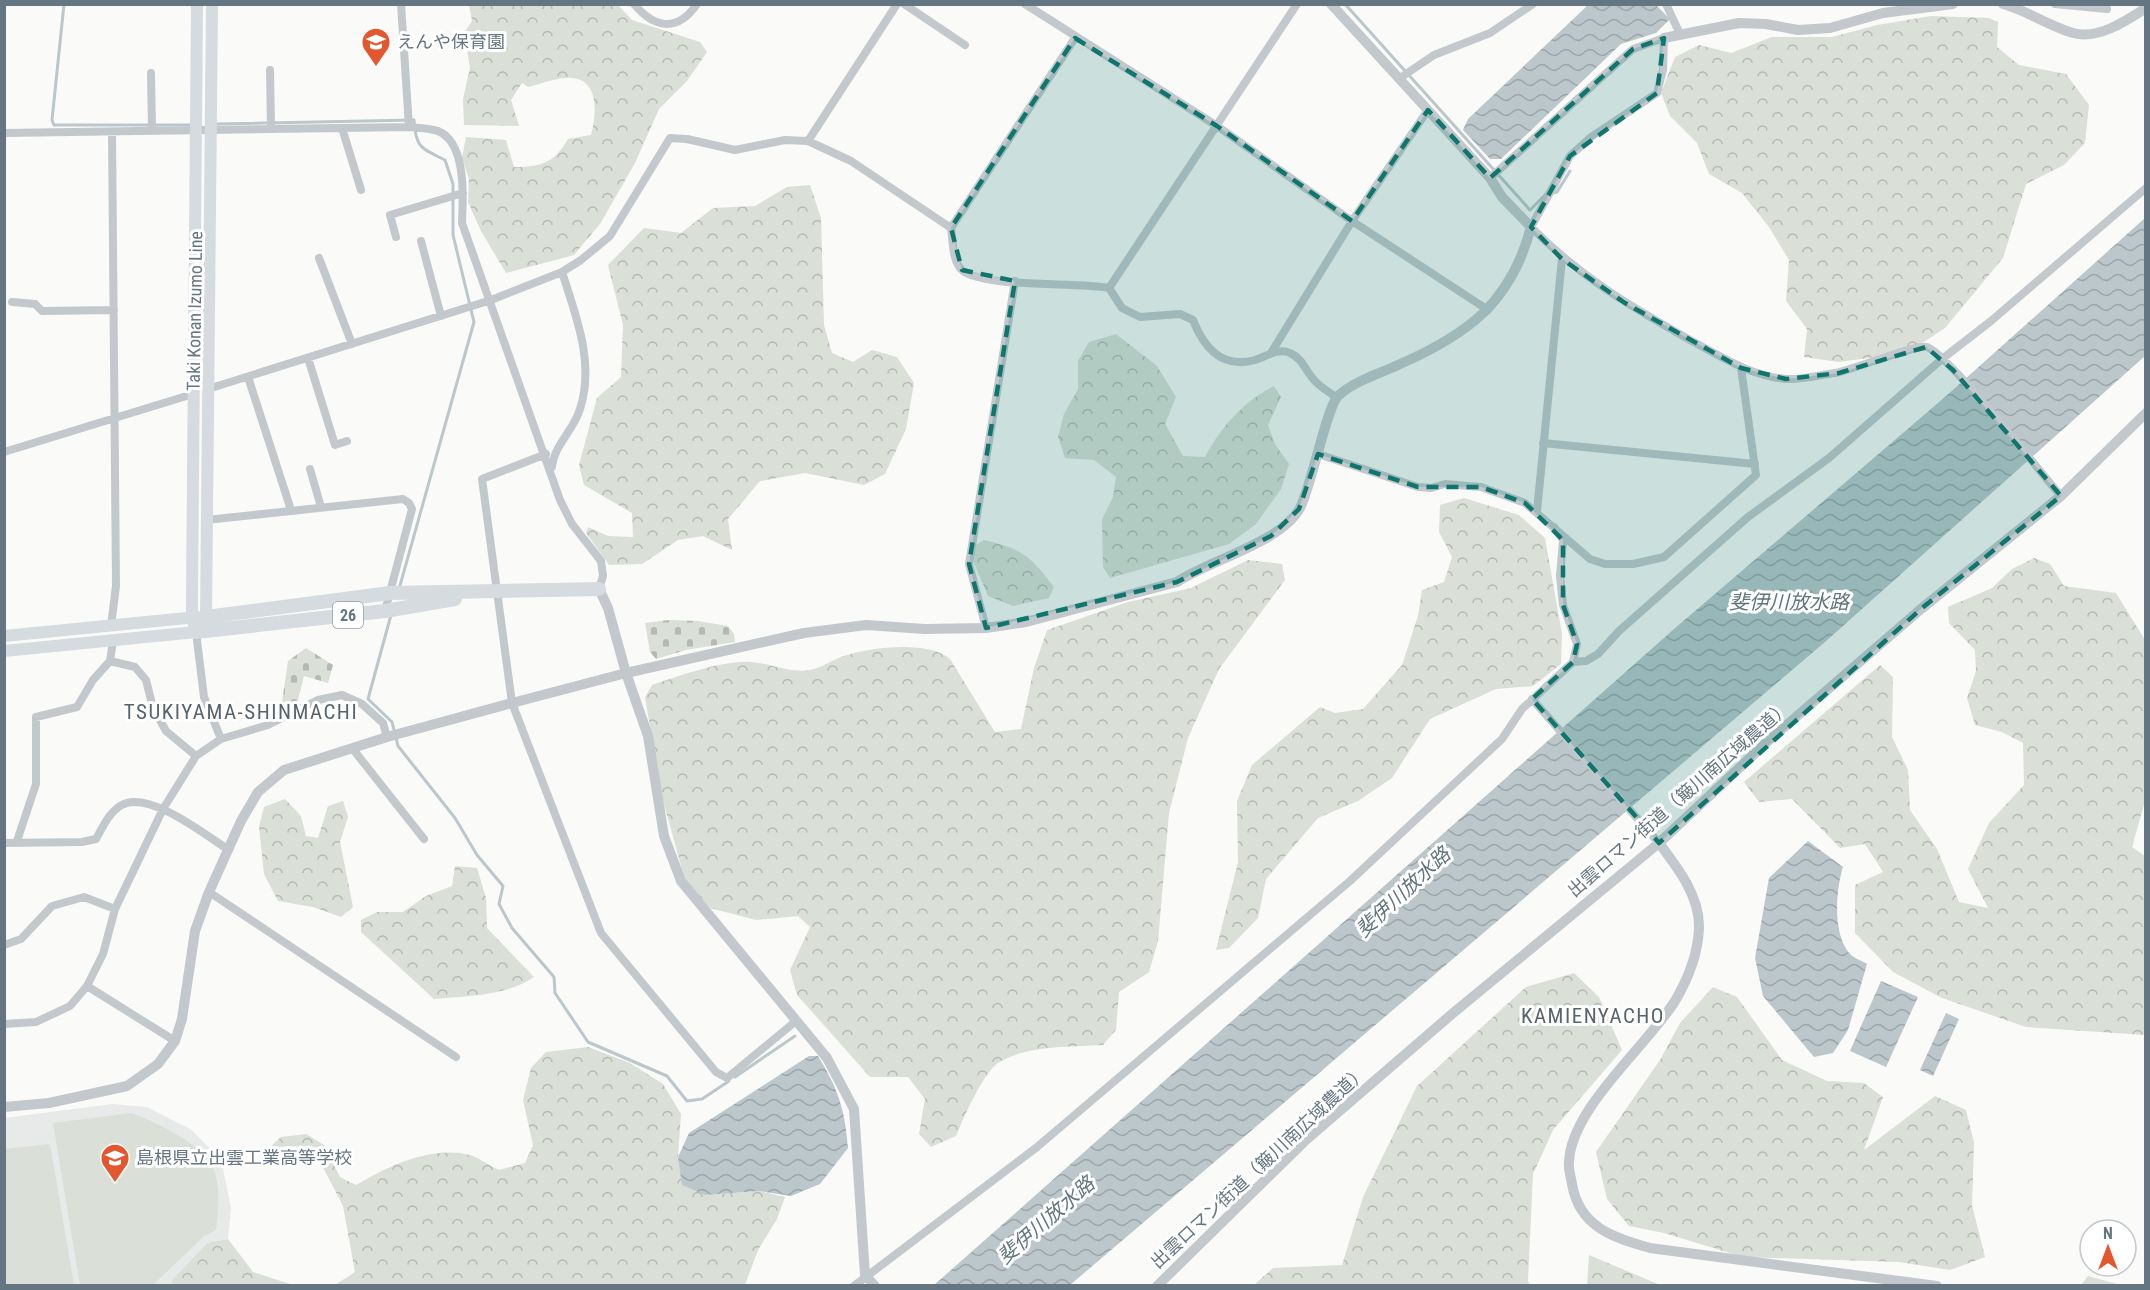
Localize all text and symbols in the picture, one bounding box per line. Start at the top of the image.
school or university icon: えんや保育園 [360,26,392,68]
place label: えんや保育園 [397,31,505,52]
street label: Taki Konan Izumo Line [183,231,206,391]
water label: 斐伊川放水路 [1729,590,1851,614]
road number: 26 [333,602,363,628]
street label: 出雲ロマン街道（簸川南広域農道） [1563,696,1794,901]
district label: TSUKIYAMA-SHINMACHI [124,700,358,724]
water label: 斐伊川放水路 [1351,841,1457,942]
district label: KAMIENYACHO [1521,1004,1665,1028]
street label: 出雲ロマン街道（簸川南広域農道） [1146,1061,1371,1273]
school or university icon: 島根県立出雲工業高等学校 [99,1142,131,1184]
place label: 島根県立出雲工業高等学校 [136,1147,352,1168]
water label: 斐伊川放水路 [993,1170,1101,1268]
north arrow [2078,1218,2138,1278]
text: N [2103,1224,2113,1243]

